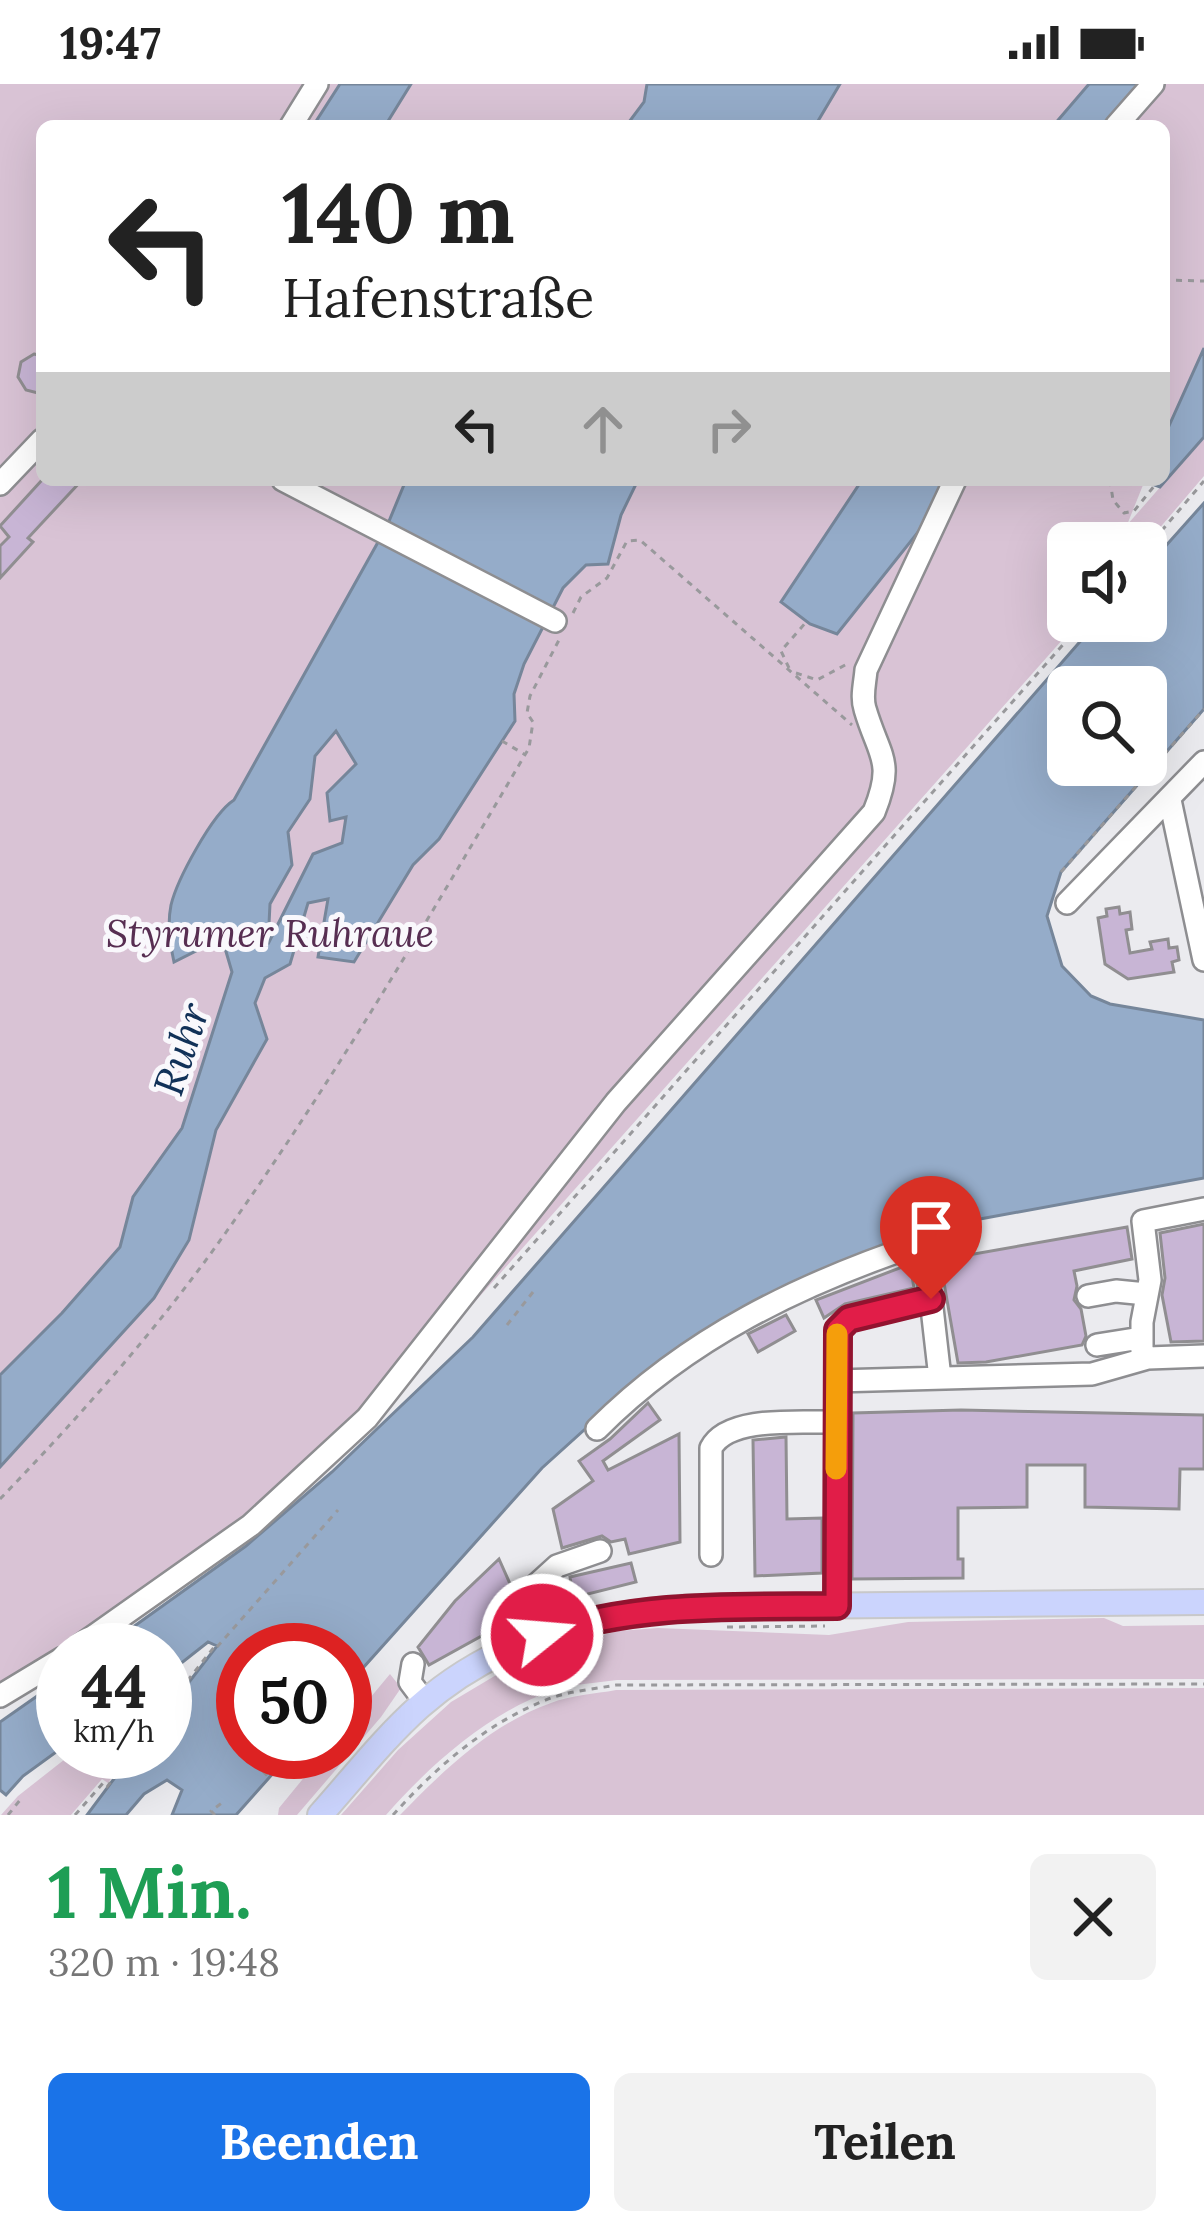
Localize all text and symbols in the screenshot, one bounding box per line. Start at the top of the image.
text: 19:47 [60,14,161,71]
text: 140 m [282,158,515,266]
icon: left [84,168,240,324]
text: Hafenstraße [282,263,594,332]
icon: left [444,396,510,462]
icon: ahead [570,396,636,462]
icon: right [696,396,762,462]
map controls [1047,522,1167,786]
button: sound [1047,522,1167,642]
button: search [1047,666,1167,786]
park label: Styrumer Ruhraue [106,908,434,958]
water label: Ruhr [141,995,222,1102]
pin [880,1176,982,1299]
icon: arrive [898,1194,964,1260]
position arrow [479,1572,605,1698]
speed limit sign: 50 [216,1623,372,1779]
text: 44 [81,1648,147,1724]
text: km/h [73,1712,155,1750]
text: 1 Min. [48,1846,252,1938]
button: close [1030,1854,1156,1980]
text: 320 m · 19:48 [48,1937,280,1987]
button: Beenden [48,2073,590,2211]
button: Teilen [614,2073,1156,2211]

